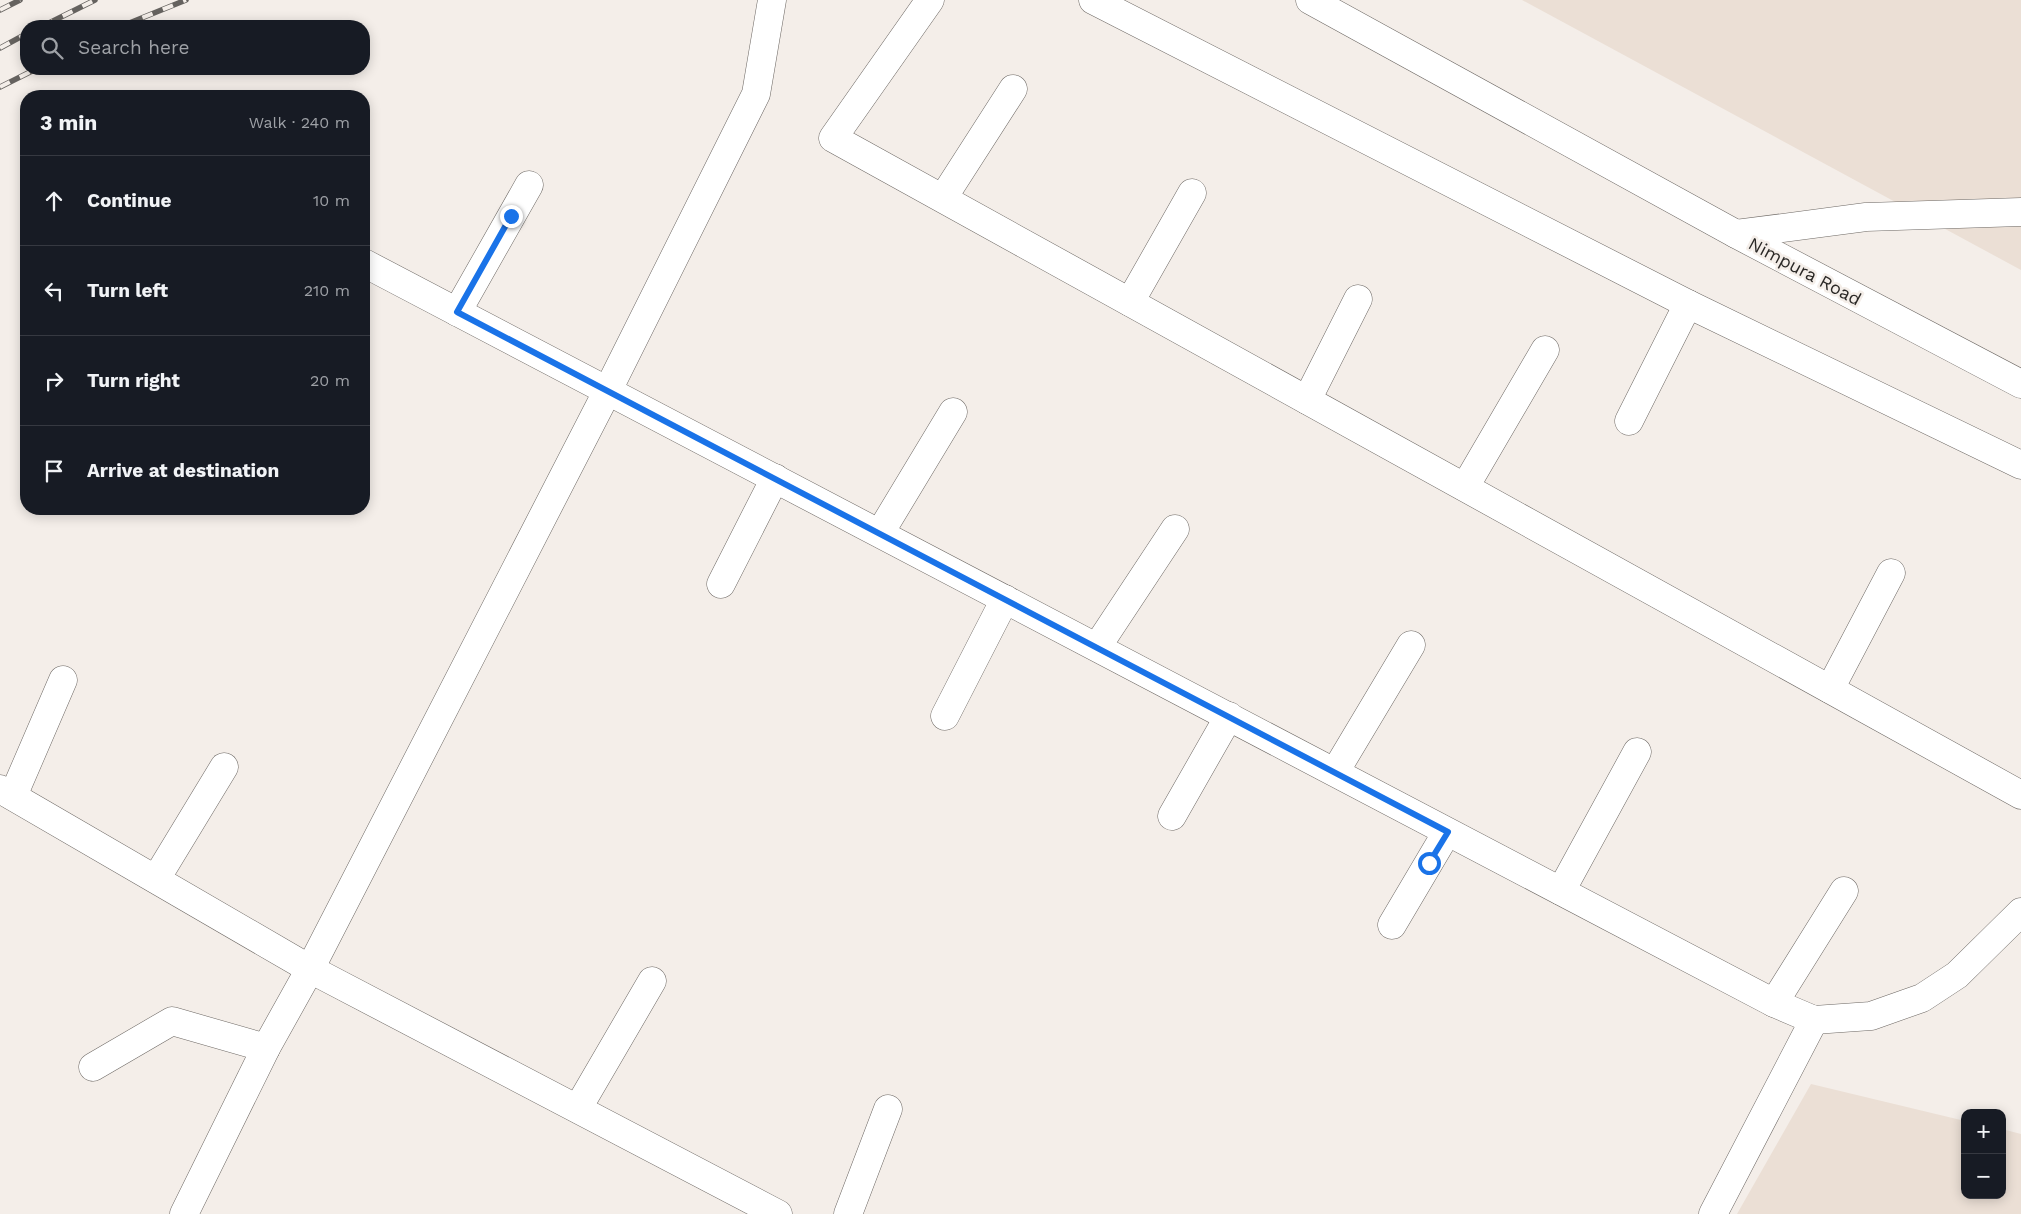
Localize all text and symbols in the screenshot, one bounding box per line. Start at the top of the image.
search box [20,20,370,75]
icon: search [38,34,66,62]
text: Search here [78,36,189,59]
text: 3 min [40,110,97,135]
text: Walk · 240 m [249,113,350,132]
icon: ahead [40,187,68,215]
text: Continue [87,189,171,212]
text: 10 m [313,191,350,210]
route end [500,205,523,228]
street label: Nimpura Road [1745,233,1865,309]
icon: left [40,277,68,305]
text: Turn left [87,279,168,302]
text: 210 m [304,281,350,300]
icon: right [40,367,68,395]
text: Turn right [87,369,180,392]
text: 20 m [310,371,350,390]
icon: arrive [40,457,68,485]
text: Arrive at destination [87,459,279,482]
route start [1418,852,1441,875]
map controls [1961,1109,2006,1199]
button: + [1961,1109,2006,1154]
button: − [1961,1154,2006,1199]

